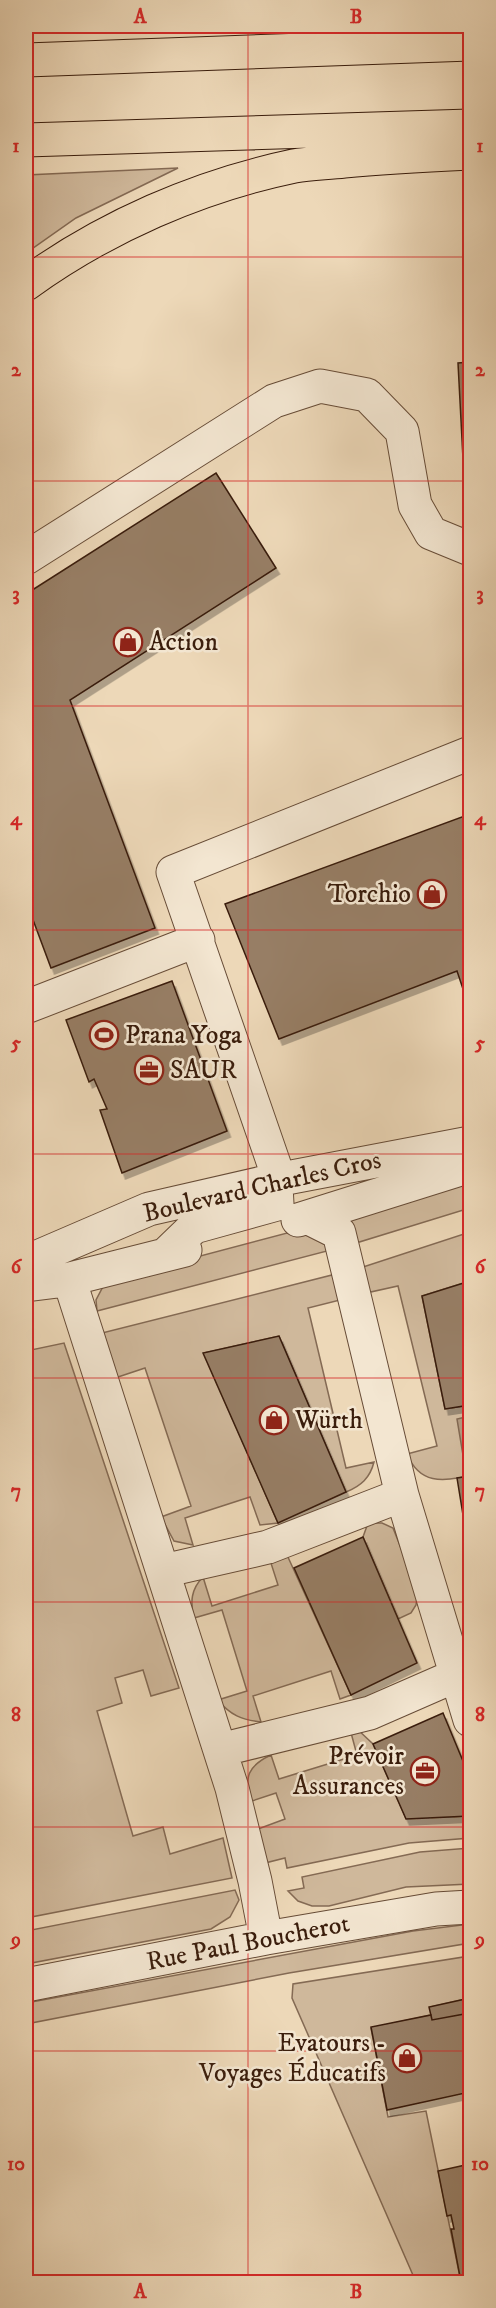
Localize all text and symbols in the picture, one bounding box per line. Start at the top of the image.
text: A [133,5,148,30]
text: B [350,5,362,30]
text: 1 [12,134,20,159]
text: 1 [476,134,484,159]
text: 2 [11,358,22,383]
text: 2 [475,358,486,383]
text: 3 [12,582,20,607]
text: 3 [476,582,484,607]
shop icon: Action [112,626,144,658]
place label: Action [149,626,218,659]
text: 4 [10,807,23,832]
text: 4 [474,807,487,832]
place label: Torchio [328,878,411,911]
shop icon: Torchio [416,878,448,910]
sports icon: Prana Yoga [88,1019,120,1051]
place label: Prana Yoga [125,1019,242,1052]
text: 5 [10,1031,21,1056]
text: 5 [474,1031,485,1056]
office icon: SAUR [133,1054,165,1086]
place label: SAUR [170,1054,237,1087]
street label: Boulevard Charles Cros [140,1144,384,1230]
text: 6 [11,1255,23,1280]
text: 6 [475,1255,487,1280]
shop icon: Würth [258,1404,290,1436]
place label: Würth [294,1404,363,1437]
text: 7 [11,1479,21,1504]
text: 7 [475,1479,485,1504]
text: 8 [11,1703,21,1728]
text: 8 [475,1703,485,1728]
place label: Prévoir Assurances [293,1740,404,1803]
office icon: Prévoir Assurances [409,1755,441,1787]
street label: Rue Paul Boucherot [144,1907,352,1979]
text: 9 [9,1928,21,1953]
text: 9 [473,1928,485,1953]
place label: Evatours - Voyages Éducatifs [198,2027,386,2090]
shop icon: Evatours - Voyages Éducatifs [391,2042,423,2074]
text: 10 [7,2152,25,2177]
text: 10 [471,2152,489,2177]
text: A [133,2280,148,2305]
text: B [350,2280,362,2305]

